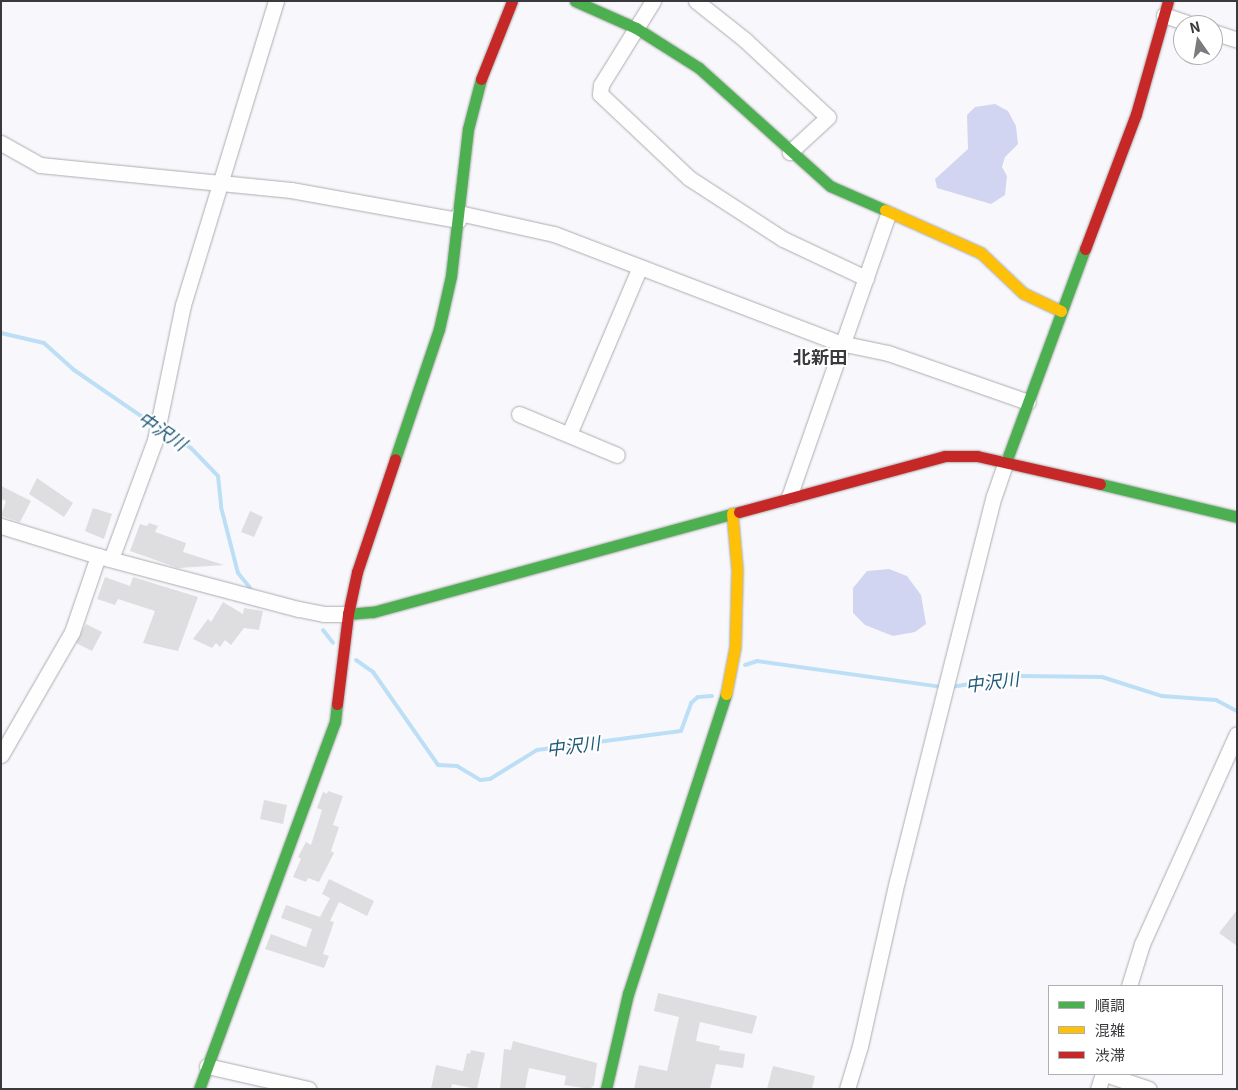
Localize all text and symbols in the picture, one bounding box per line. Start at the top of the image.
north arrow [1173,15,1223,65]
text: N [1187,15,1202,37]
district label: 北新田 [793,345,847,367]
water label: 中沢川 [135,406,191,454]
water label: 中沢川 [964,667,1020,695]
water label: 中沢川 [545,731,601,759]
legend [1048,985,1223,1075]
text: 順調 [1095,994,1125,1015]
text: 混雑 [1095,1019,1125,1040]
text: 渋滞 [1095,1044,1125,1065]

